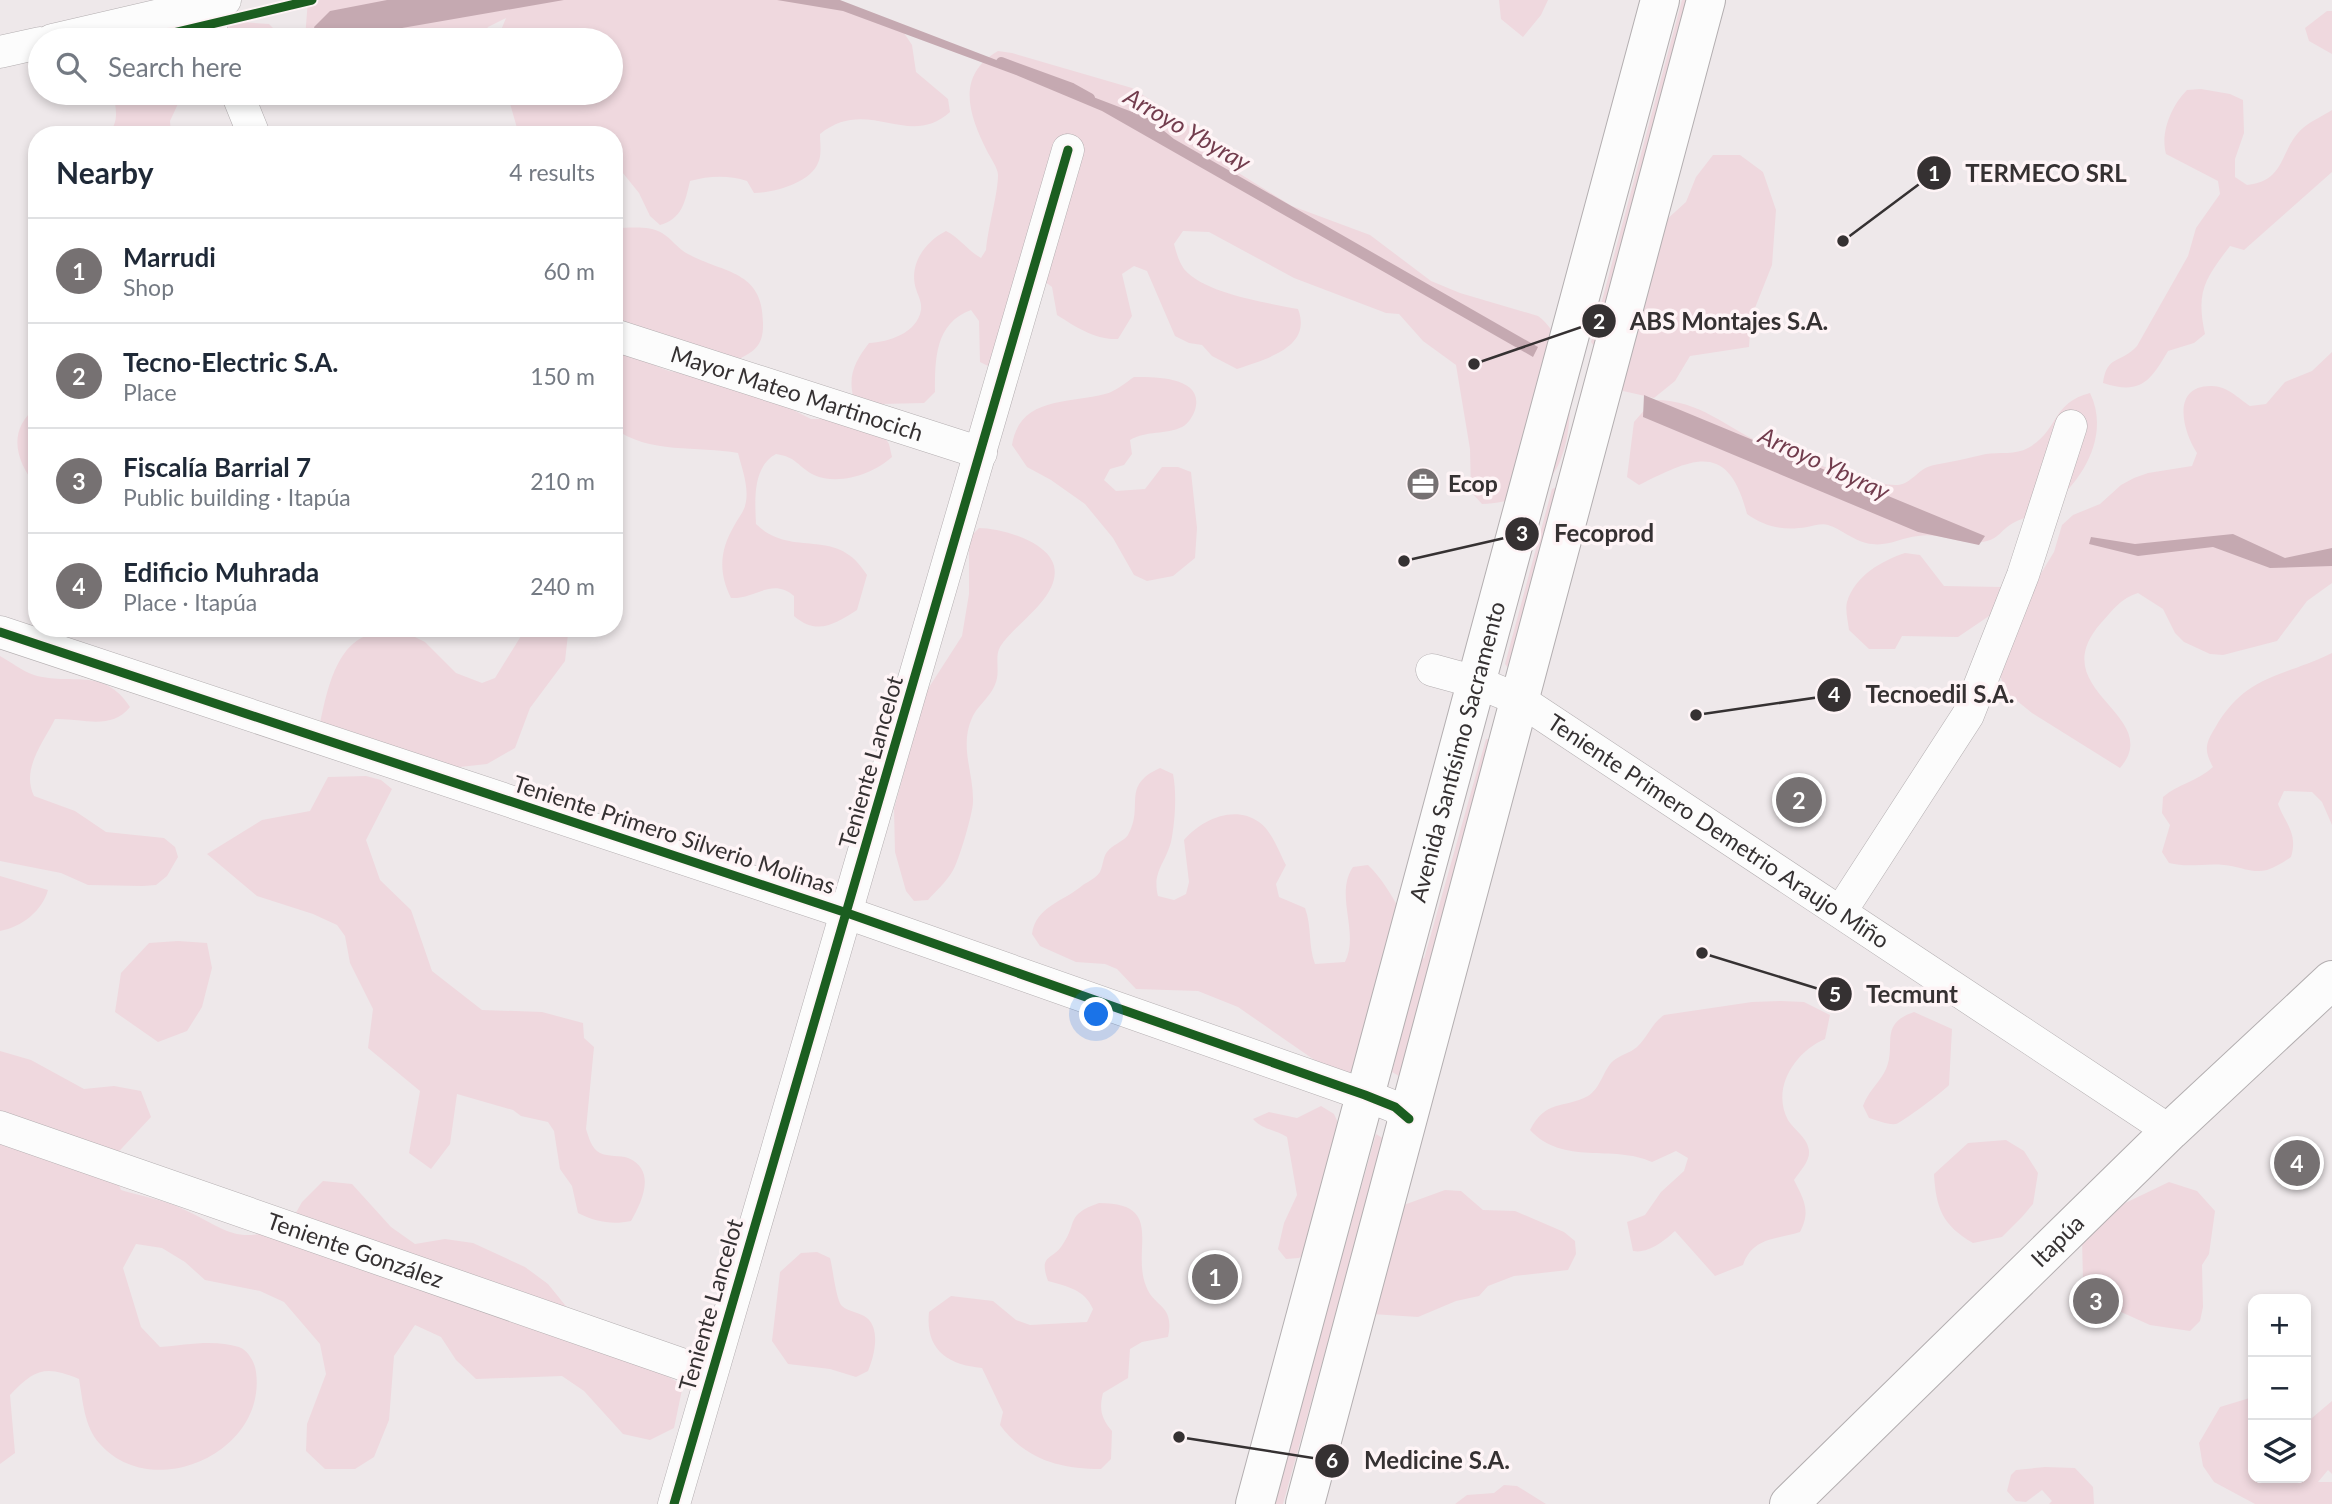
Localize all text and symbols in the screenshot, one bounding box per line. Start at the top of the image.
search box [28,28,623,105]
icon: search [52,48,90,86]
text: Search here [108,51,242,83]
water label: Arroyo Ybyray [1119,80,1256,177]
callout: TERMECO SRL [1917,151,2141,196]
text: Nearby [56,154,154,190]
text: 4 results [509,158,595,186]
text: TERMECO SRL [1965,158,2127,187]
text: 1 [1928,160,1940,185]
text: Marrudi [123,241,216,273]
text: 1 [72,257,86,285]
text: 60 m [544,257,595,285]
text: Shop [123,273,174,301]
callout: ABS Montajes S.A. [1581,299,1843,344]
text: ABS Montajes S.A. [1629,306,1828,335]
text: 2 [1593,308,1605,333]
street label: Mayor Mateo Martinocich [667,339,927,446]
text: Tecno-Electric S.A. [123,346,338,378]
text: 2 [72,362,86,390]
text: 150 m [530,362,595,390]
text: Place [123,378,177,406]
water label: Arroyo Ybyray [1754,419,1895,506]
text: Fiscalía Barrial 7 [123,451,311,483]
office icon: Ecop [1404,465,1442,503]
text: 3 [72,467,86,495]
text: 210 m [530,467,595,495]
place label: Ecop [1448,469,1498,497]
text: Public building · Itapúa [123,483,351,511]
callout: Fecoprod [1504,511,1668,556]
text: Fecoprod [1554,518,1654,547]
text: 3 [1516,520,1528,545]
text: Edificio Muhrada [123,556,319,588]
text: 4 [72,572,86,600]
text: 240 m [530,572,595,600]
text: Place · Itapúa [123,588,257,616]
street label: Avenida Santísimo Sacramento [1403,598,1510,905]
street label: Teniente Lancelot [832,672,908,851]
callout: Tecnoedil S.A. [1816,673,2028,718]
text: Tecnoedil S.A. [1866,679,2014,708]
text: 4 [1828,681,1840,706]
street label: Teniente Primero Demetrio Araujo Miño [1543,707,1895,954]
street label: Teniente Primero Silverio Molinas [510,769,839,899]
pin: 2 [1776,774,1822,826]
callout: Tecmunt [1817,972,1972,1017]
text: Tecmunt [1866,979,1958,1008]
text: 5 [1829,981,1841,1006]
your location [1079,997,1113,1031]
pin: 4 [2274,1137,2320,1189]
street label: Teniente González [264,1206,447,1293]
street label: Itapúa [2025,1208,2089,1272]
street label: Teniente Lancelot [672,1215,748,1394]
pin: 1 [1192,1251,1238,1303]
pin: 3 [2073,1275,2119,1327]
map controls [2248,1294,2311,1483]
button: + [2248,1294,2311,1357]
button: − [2248,1357,2311,1420]
button: layers [2248,1420,2311,1483]
callout: Medicine S.A. [1315,1438,1523,1483]
text: Medicine S.A. [1364,1445,1510,1474]
text: 6 [1326,1447,1338,1472]

